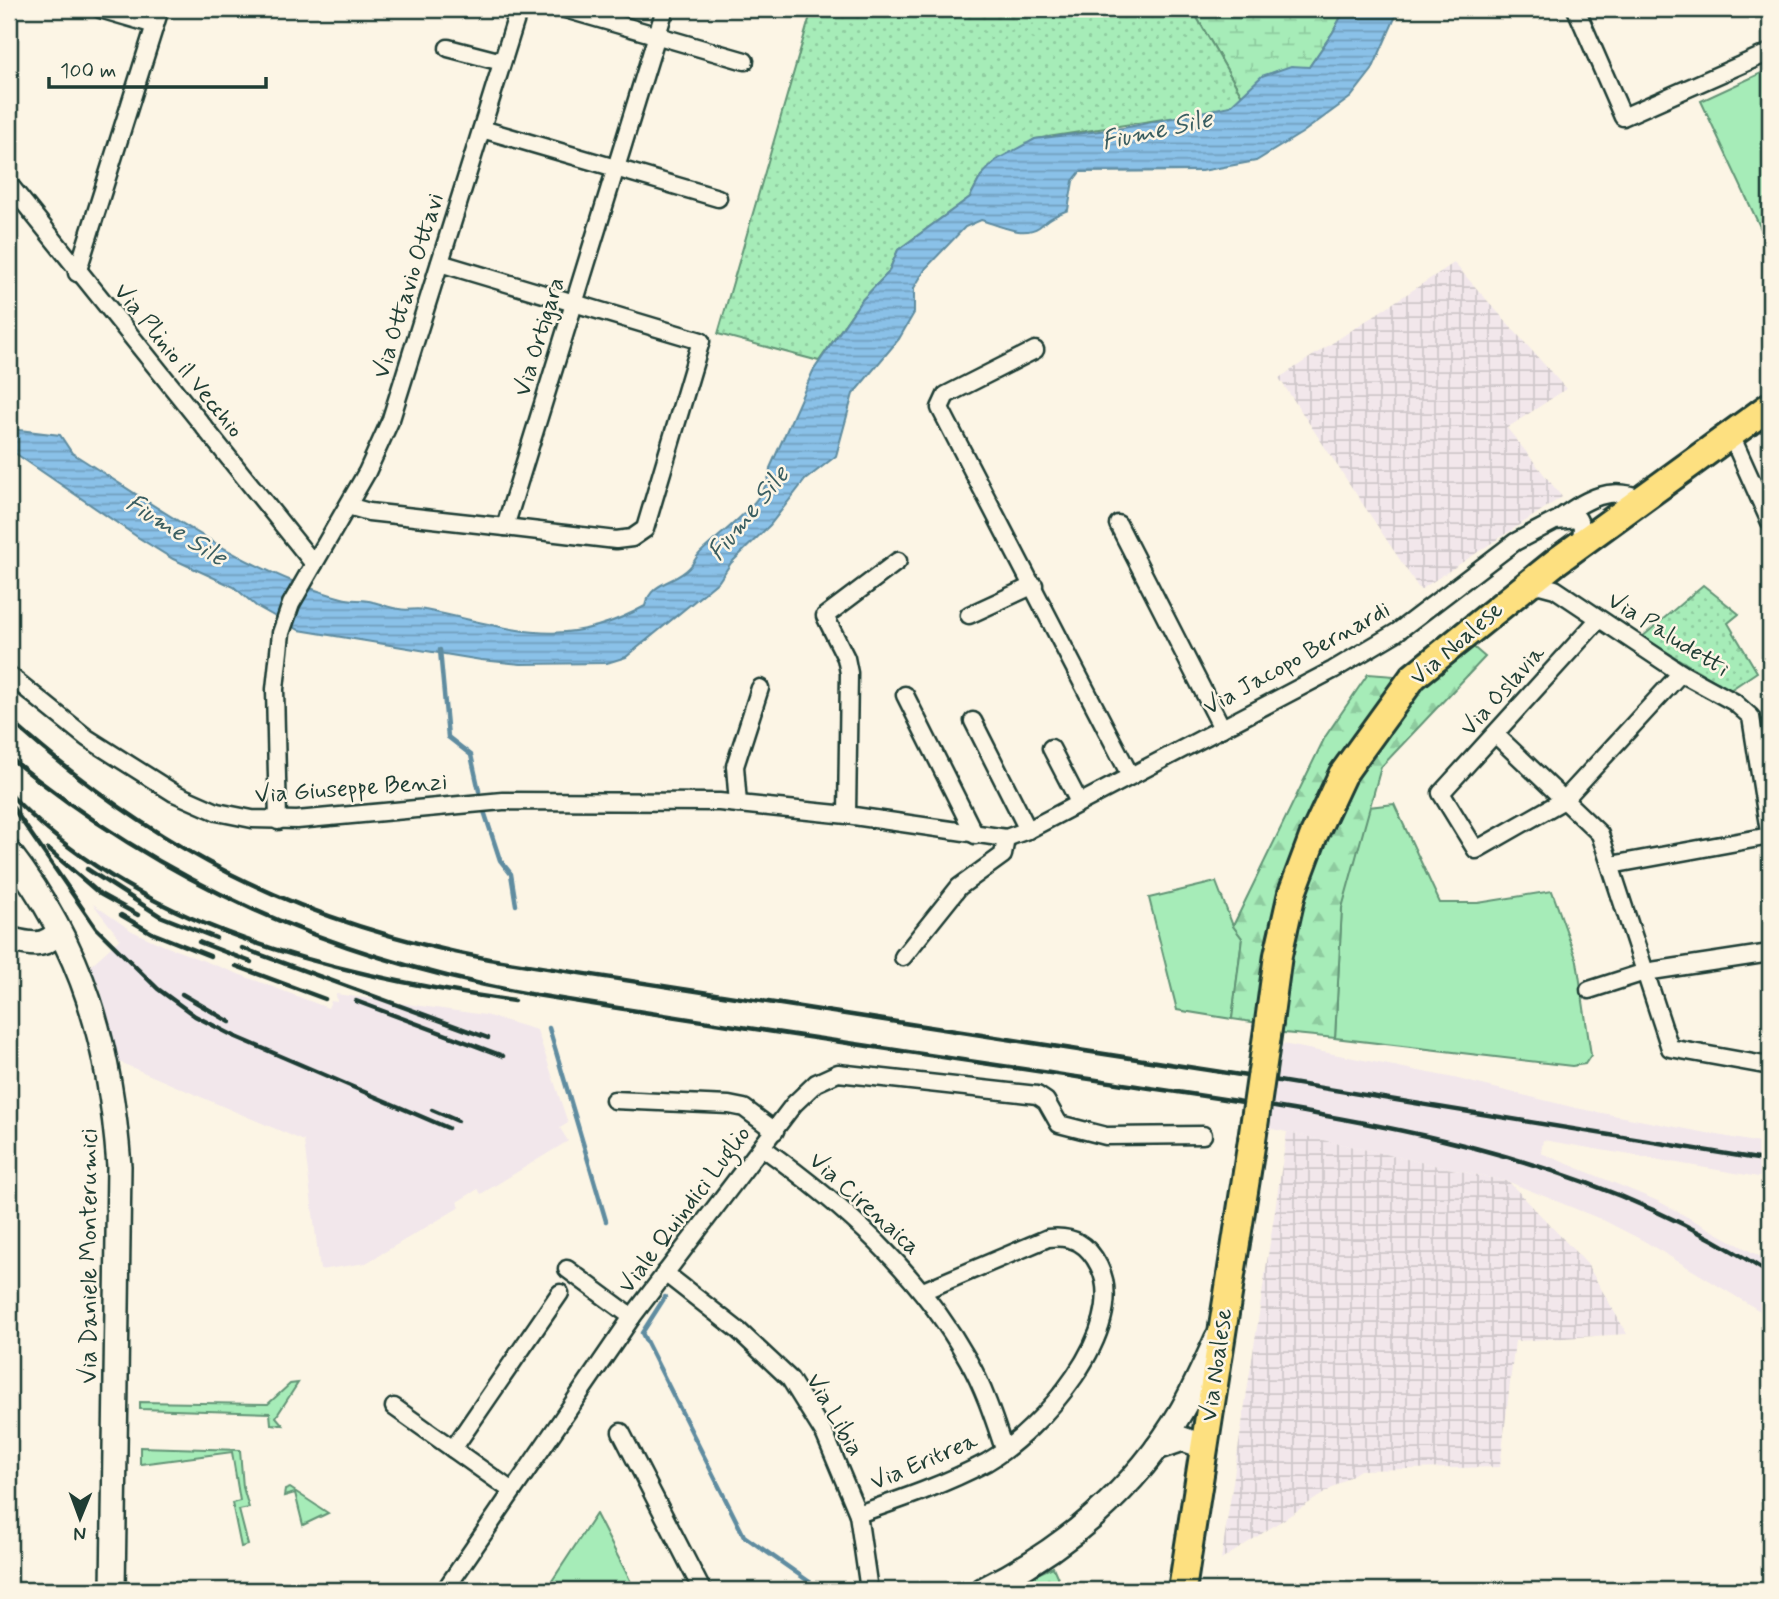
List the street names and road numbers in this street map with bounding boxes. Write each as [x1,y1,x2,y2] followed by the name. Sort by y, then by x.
[366,190,452,382] street label: Via Ottavio Ottavi
[507,274,573,400] street label: Via Ortigara
[106,277,250,445] street label: Via Plinio il Vecchio
[1601,585,1735,685] street label: Via Paludetti
[1198,595,1396,723] street label: Via Jacopo Bernardi
[1404,595,1510,693] street label: Via Noalese
[1454,638,1553,743] street label: Via Oslavia
[254,767,448,811] street label: Via Giuseppe Benzi
[612,1120,761,1302] street label: Viale Quindici Luglio
[74,1128,105,1384] street label: Via Daniele Monterumici
[802,1146,926,1262] street label: Via Cirenaica
[1194,1306,1240,1424] street label: Via Noalese
[798,1368,870,1462] street label: Via Libia
[866,1425,983,1498] street label: Via Eritrea

